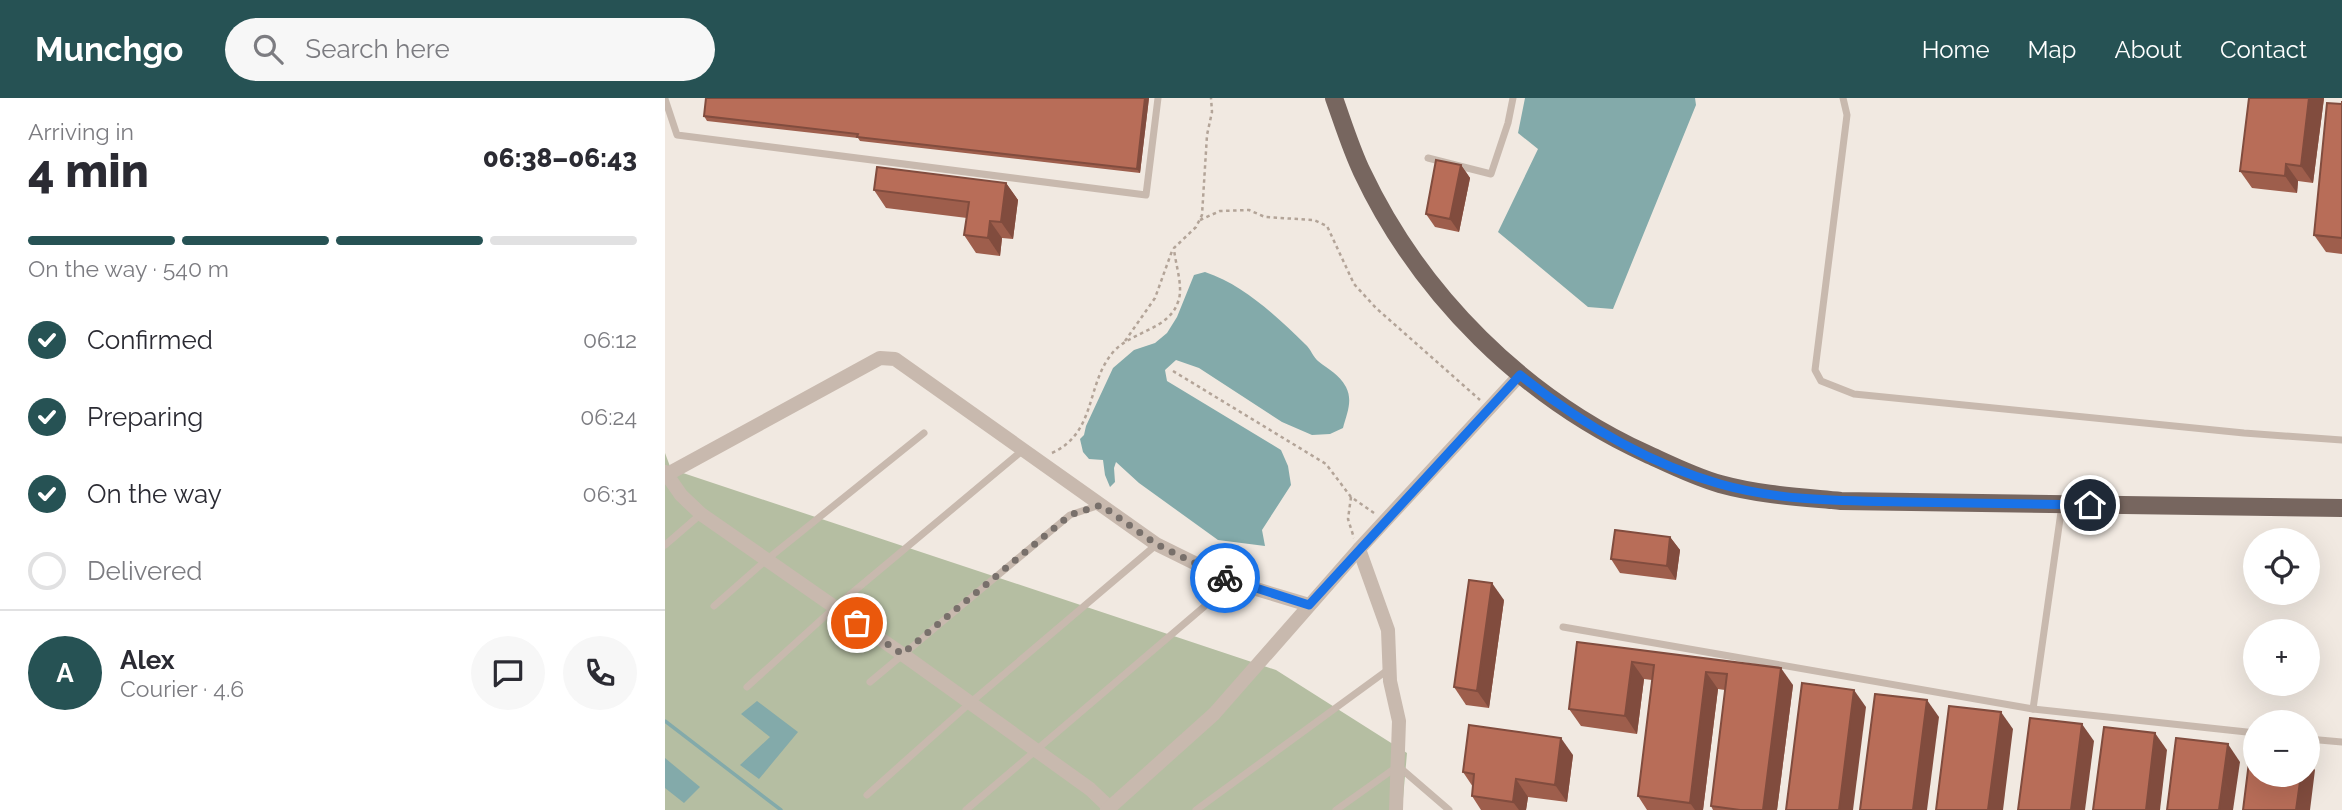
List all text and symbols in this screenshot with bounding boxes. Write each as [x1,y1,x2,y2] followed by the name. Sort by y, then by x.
[225,18,715,81] search box
[35,30,183,69] text: Munchgo
[249,30,287,68] icon: search
[305,34,450,64] text: Search here
[1922,35,1990,64] text: Home
[2028,35,2076,64] text: Map
[2114,35,2182,64] text: About
[2220,35,2307,64] text: Contact
[28,118,134,145] text: Arriving in
[483,143,637,173] text: 06:38–06:43
[28,144,149,198] text: 4 min
[28,255,229,282] text: On the way · 540 m
[28,321,66,359] icon: check
[87,325,213,355] text: Confirmed
[583,326,637,353] text: 06:12
[28,398,66,436] icon: check
[87,402,203,432] text: Preparing
[580,403,637,430] text: 06:24
[28,475,66,513] icon: check
[2060,475,2120,535] pin
[87,479,222,509] text: On the way
[583,480,637,507] text: 06:31
[2071,486,2109,524] icon: home
[2243,528,2320,787] map controls
[2243,528,2320,605] button: locate
[1190,543,1260,613] courier
[87,556,202,586] text: Delivered
[1206,559,1244,597] icon: bike
[827,593,887,653] pin
[838,604,876,642] icon: bag
[2243,619,2320,696] button: +
[471,636,545,710] button: chat
[563,636,637,710] button: phone
[120,645,175,675] text: Alex
[56,658,74,688] text: A
[120,675,244,702] text: Courier · 4.6
[2243,710,2320,787] button: −

